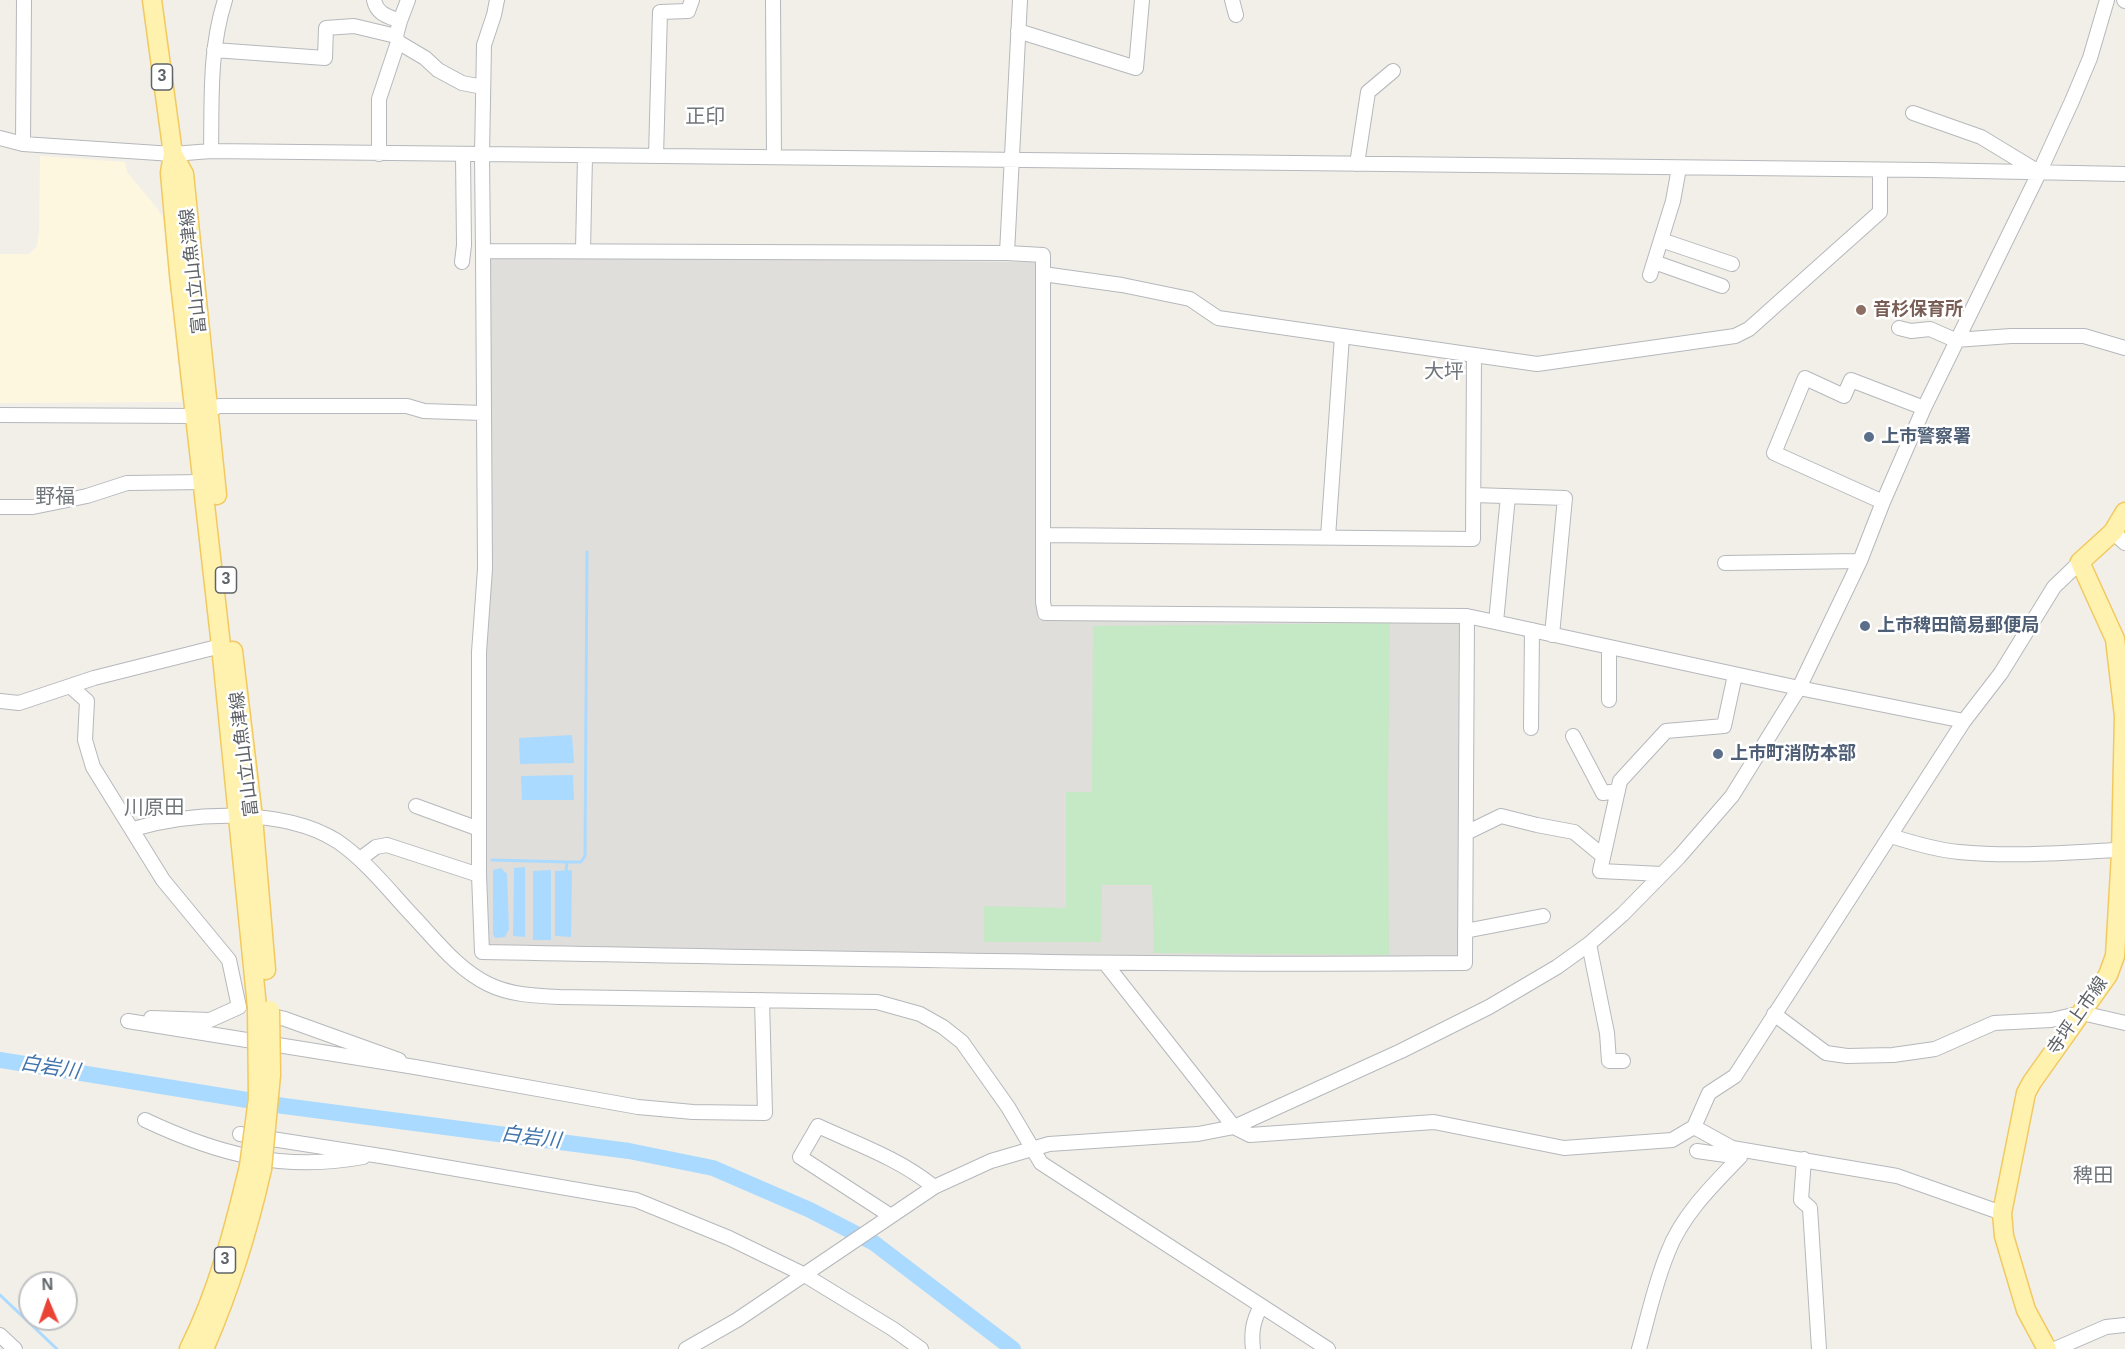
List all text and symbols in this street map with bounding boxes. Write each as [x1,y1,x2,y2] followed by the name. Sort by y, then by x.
[152,64,172,90] road number: 3
[685,105,725,129] district label: 正印
[177,207,211,335] street label: 富山立山魚津線
[1873,299,1963,321] place label: 音杉保育所
[1854,303,1868,317] marker: 音杉保育所
[1424,360,1464,384] district label: 大坪
[1881,426,1971,448] place label: 上市警察署
[1862,430,1876,444] marker: 上市警察署
[35,485,75,509] district label: 野福
[216,567,236,593] road number: 3
[1877,615,2039,637] place label: 上市稗田簡易郵便局
[1858,619,1872,633] marker: 上市稗田簡易郵便局
[227,690,263,818] street label: 富山立山魚津線
[1730,743,1856,765] place label: 上市町消防本部
[1711,747,1725,761] marker: 上市町消防本部
[124,796,184,820] district label: 川原田
[2043,973,2113,1059] street label: 寺坪上市線
[18,1051,82,1085] water label: 白岩川
[500,1122,562,1154] water label: 白岩川
[2073,1164,2113,1188] district label: 稗田
[214,1247,236,1273] road number: 3
[18,1271,78,1331] north arrow
[41,1276,53,1293] text: N

